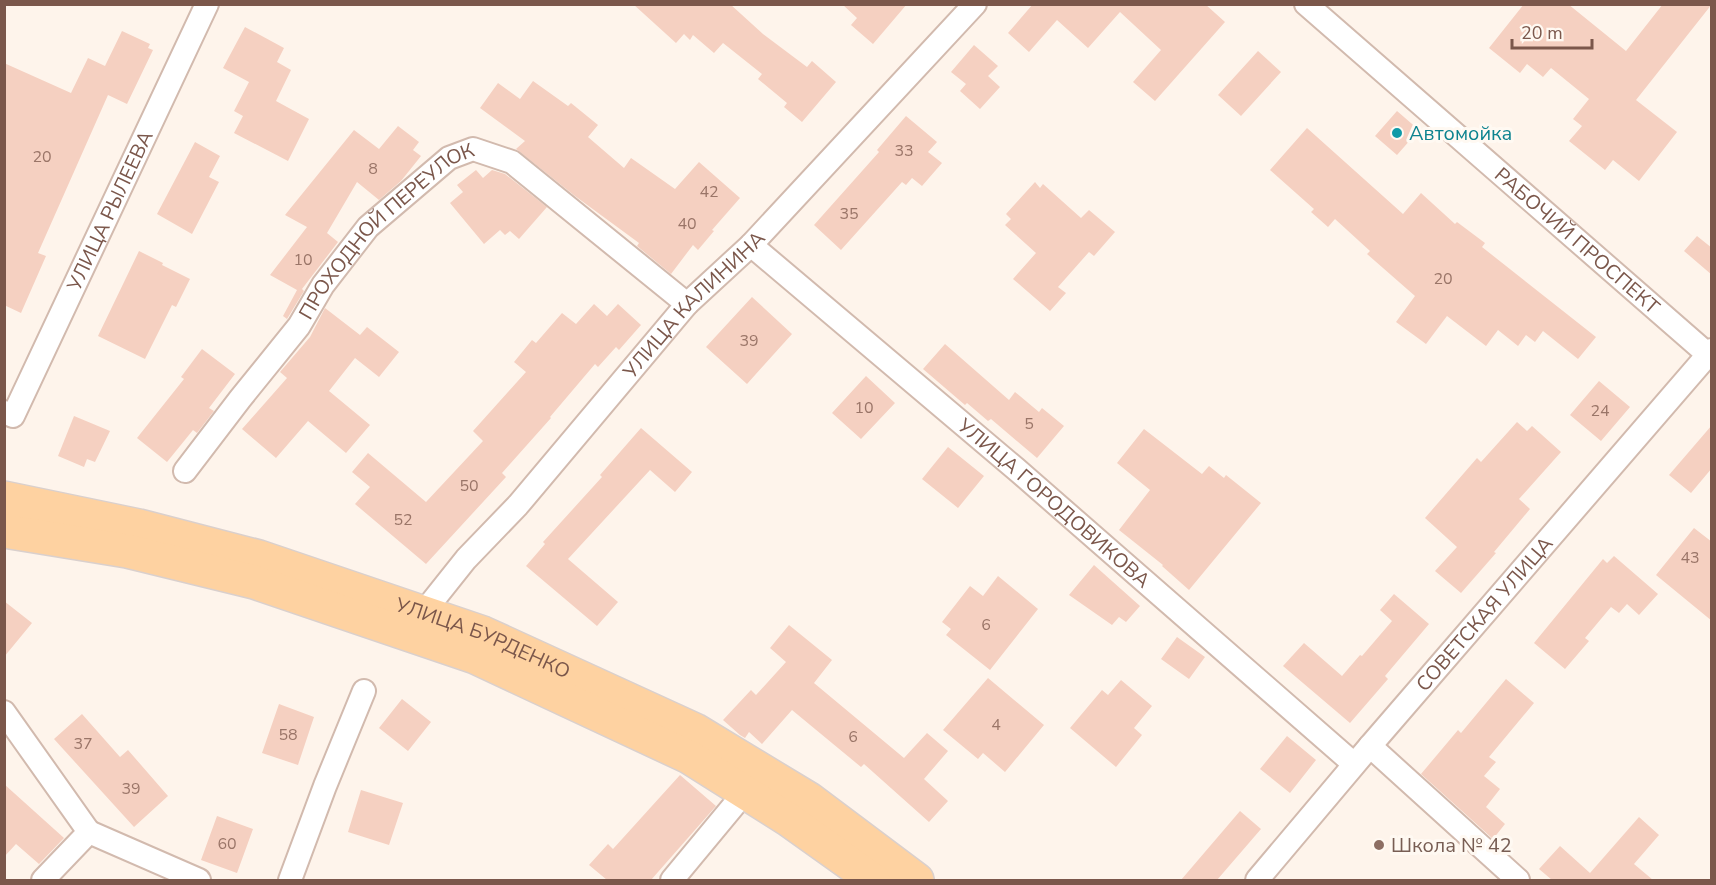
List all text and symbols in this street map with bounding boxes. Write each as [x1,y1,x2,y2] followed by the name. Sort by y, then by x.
[1512,12,1592,50] scale bar
[1521,21,1563,45] text: 20 m
[1409,120,1512,147] place label: Автомойка
[60,126,159,296] street label: УЛИЦА РЫЛЕЕВА
[1390,126,1404,140] marker: Автомойка
[292,136,478,324] street label: ПРОХОДНОЙ ПЕРЕУЛОК
[894,140,914,162] house number: 33
[32,146,52,168] house number: 20
[368,158,378,180] house number: 8
[1489,161,1666,320] street label: РАБОЧИЙ ПРОСПЕКТ
[699,181,719,203] house number: 42
[839,203,859,225] house number: 35
[677,213,697,235] house number: 40
[616,225,771,385] street label: УЛИЦА КАЛИНИНА
[293,249,313,271] house number: 10
[1433,268,1453,290] house number: 20
[739,330,759,352] house number: 39
[854,397,874,419] house number: 10
[1590,400,1610,422] house number: 24
[951,411,1157,594] street label: УЛИЦА ГОРОДОВИКОВА
[1024,413,1034,435] house number: 5
[459,475,479,497] house number: 50
[393,509,413,531] house number: 52
[1410,530,1559,697] street label: СОВЕТСКАЯ УЛИЦА
[1680,547,1700,569] house number: 43
[391,590,575,685] street label: УЛИЦА БУРДЕНКО
[981,614,991,636] house number: 6
[991,714,1001,736] house number: 4
[278,724,298,746] house number: 58
[848,726,858,748] house number: 6
[73,733,93,755] house number: 37
[121,778,141,800] house number: 39
[1391,832,1512,859] place label: Школа № 42
[217,833,237,855] house number: 60
[1372,838,1386,852] marker: Школа № 42

